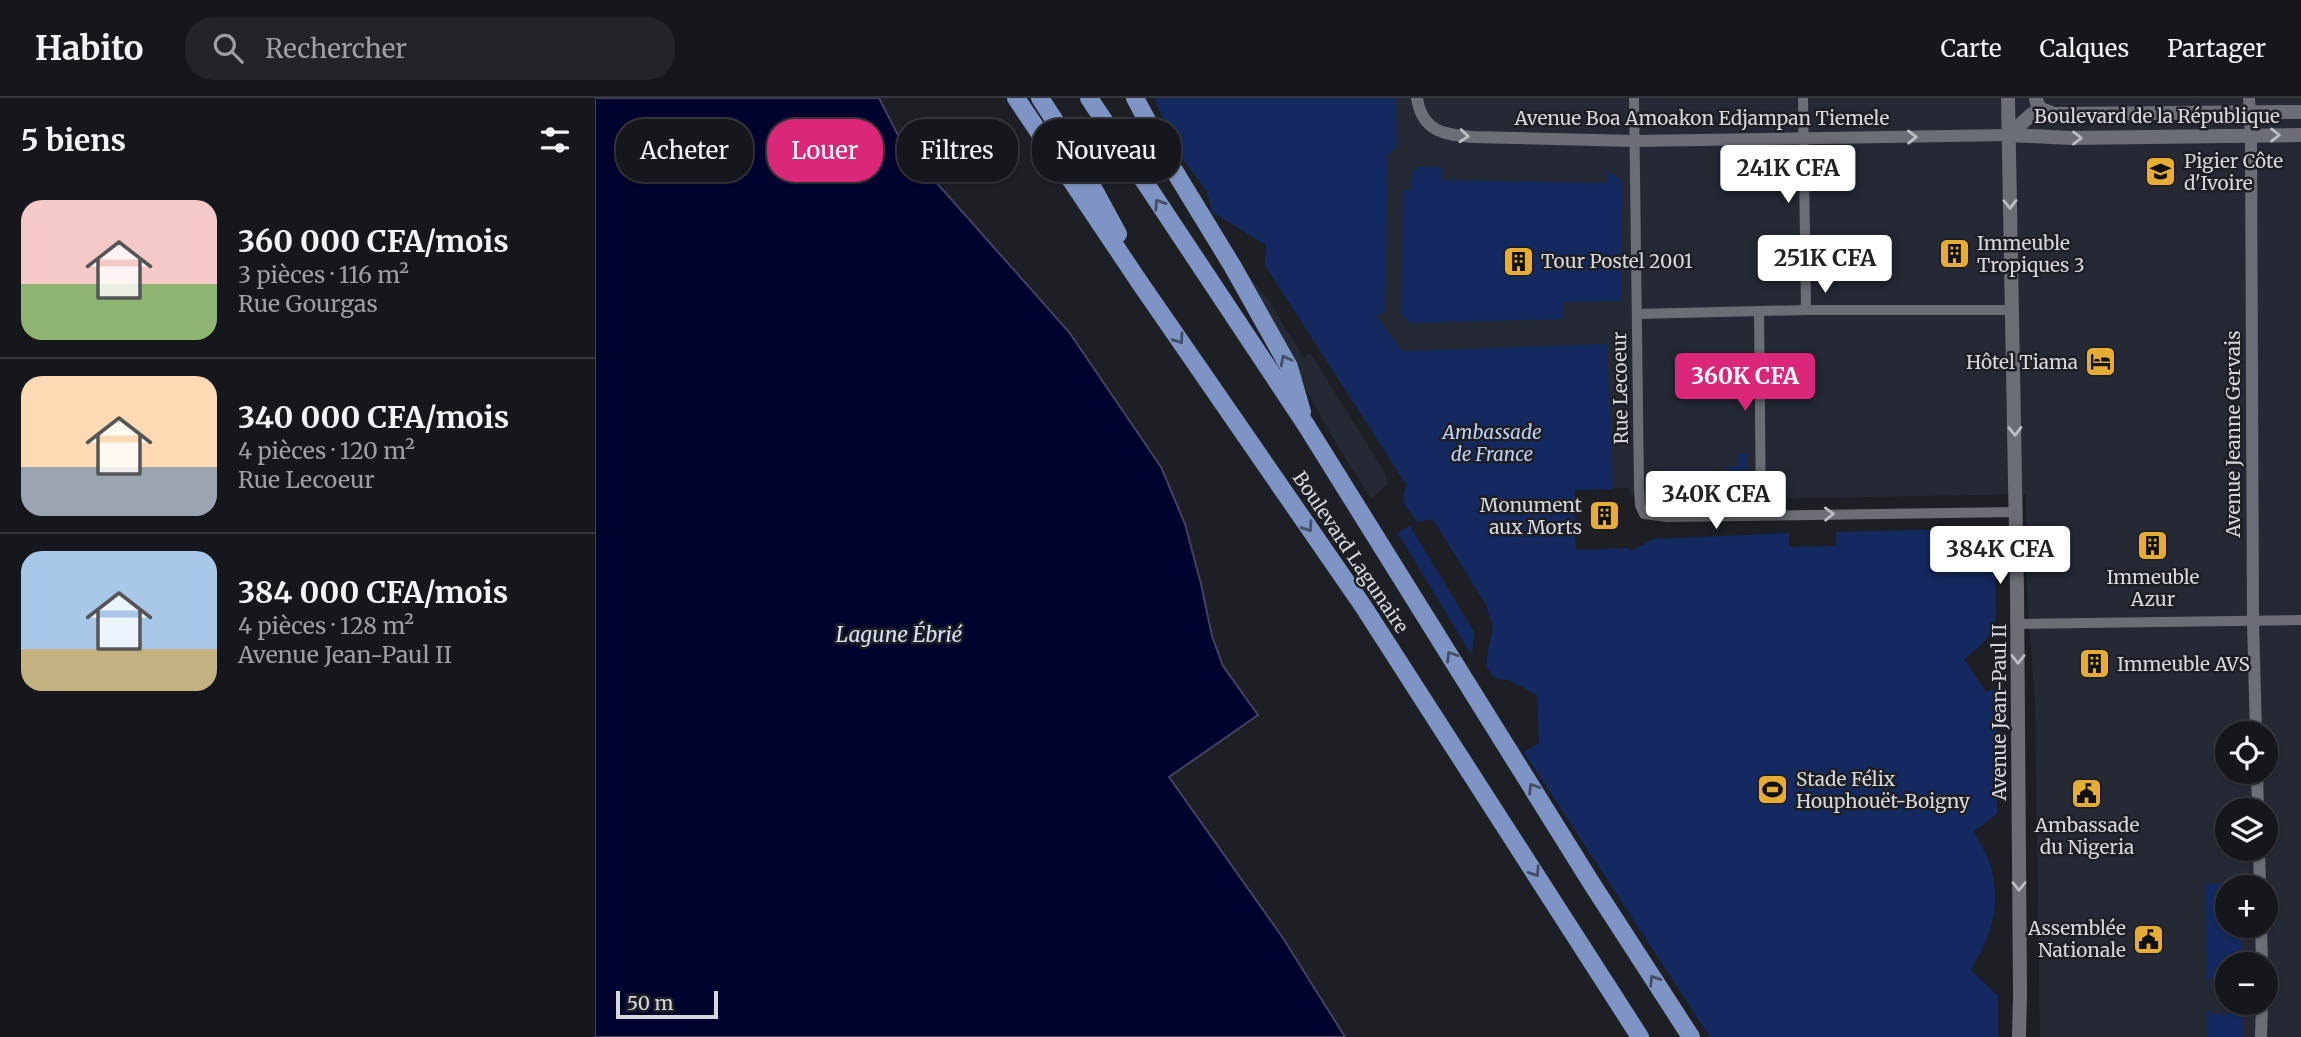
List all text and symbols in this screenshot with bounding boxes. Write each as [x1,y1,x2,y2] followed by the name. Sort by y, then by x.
[185,17,675,80] search box
[35,28,143,69] text: Habito
[209,29,247,67] icon: search
[265,32,407,65] text: Rechercher
[1940,33,2001,64] text: Carte
[2039,33,2129,64] text: Calques
[2167,33,2266,64] text: Partager
[2034,104,2280,128] street label: Boulevard de la République
[1514,106,1889,130] street label: Avenue Boa Amoakon Edjampan Tiemele
[616,119,753,182] chip: Acheter
[767,119,883,182] chip: Louer
[897,119,1018,182] chip: Filtres
[1032,119,1181,182] chip: Nouveau
[21,121,126,159] text: 5 biens
[536,121,574,159] icon: filters
[2271,127,2281,143] one-way arrow
[1459,128,1470,143] one-way arrow
[1907,129,1918,145] one-way arrow
[2072,130,2083,146] one-way arrow
[1716,146,1860,205] pin: 241K CFA
[2184,149,2283,195] place label: Pigier Côte d'Ivoire
[1736,153,1840,182] text: 241K CFA
[2144,155,2178,189] school or university icon: Pigier Côte d'Ivoire
[2003,198,2018,209] one-way arrow
[1155,199,1168,212] one-way arrow
[238,222,509,260] text: 360 000 CFA/mois
[77,228,161,312] icon: home
[1977,231,2085,277] place label: Immeuble Tropiques 3
[1753,236,1897,295] pin: 251K CFA
[1937,237,1971,271] building icon: Immeuble Tropiques 3
[1774,243,1876,272] text: 251K CFA
[1501,244,1535,278] building icon: Tour Postel 2001
[1541,249,1693,273] place label: Tour Postel 2001
[238,260,409,289] text: 3 pièces · 116 m²
[238,289,378,318] text: Rue Gourgas
[1607,331,1633,445] street label: Rue Lecoeur
[2221,331,2245,538] street label: Avenue Jeanne Gervais
[1171,332,1184,345] one-way arrow
[2084,345,2118,379] hotel icon: Hôtel Tiama
[1966,350,2078,374] place label: Hôtel Tiama
[1673,354,1817,413] pin: 360K CFA
[1280,355,1293,368] one-way arrow
[1691,361,1799,390] text: 360K CFA
[238,398,509,436] text: 340 000 CFA/mois
[77,404,161,488] icon: home
[1440,420,1542,466] park label: Ambassade de France
[2007,426,2023,437] one-way arrow
[238,436,415,465] text: 4 pièces · 120 m²
[238,465,375,494] text: Rue Lecoeur
[1288,467,1414,637] street label: Boulevard Lagunaire
[1644,472,1788,531] pin: 340K CFA
[1662,479,1770,508] text: 340K CFA
[1480,493,1583,539] place label: Monument aux Morts
[1588,499,1622,533] building icon: Monument aux Morts
[1824,506,1835,521] one-way arrow
[1300,519,1313,532] one-way arrow
[1928,526,2072,586] pin: 384K CFA
[2136,529,2170,563] building icon: Immeuble Azur
[1946,534,2054,563] text: 384K CFA
[2107,565,2200,611] place label: Immeuble Azur
[238,573,508,611] text: 384 000 CFA/mois
[77,579,161,663] icon: home
[238,611,414,640] text: 4 pièces · 128 m²
[836,620,962,648] water label: Lagune Ébrié
[1987,624,2011,801] street label: Avenue Jean-Paul II
[238,640,452,669] text: Avenue Jean-Paul II
[2077,647,2111,681] building icon: Immeuble AVS
[1446,650,1459,663] one-way arrow
[2117,652,2250,676] place label: Immeuble AVS
[2010,654,2026,664] one-way arrow
[2215,721,2278,1015] map controls
[2215,721,2278,784] button: locate
[1796,767,1970,813] place label: Stade Félix Houphouët-Boigny
[1756,773,1790,807] sports icon: Stade Félix Houphouët-Boigny
[2070,777,2104,811] public building icon: Ambassade du Nigeria
[1528,782,1541,795] one-way arrow
[2215,798,2278,861] button: layers
[2034,813,2139,859] place label: Ambassade du Nigeria
[1526,864,1539,877] one-way arrow
[2215,875,2278,938] button: +
[2011,881,2027,892] one-way arrow
[2027,916,2126,962] place label: Assemblée Nationale
[2132,922,2166,956] public building icon: Assemblée Nationale
[2215,952,2278,1015] button: −
[1650,975,1663,988] one-way arrow
[616,988,717,1020] scale bar
[627,991,673,1015] text: 50 m

